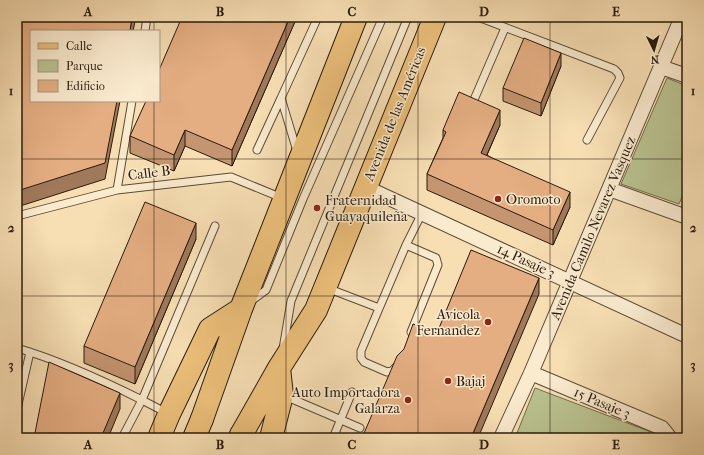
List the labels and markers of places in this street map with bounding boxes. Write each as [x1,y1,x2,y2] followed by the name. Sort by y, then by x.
[506,191,561,208] place label: Oromoto
[325,192,408,225] place label: Fraternidad Guayaquileña
[493,194,503,204] marker: Oromoto
[312,203,322,213] marker: Fraternidad Guayaquileña
[416,306,481,339] place label: Avicola Fernandez
[483,317,493,327] marker: Avicola Fernandez
[456,373,485,390] place label: Bajaj
[443,376,453,386] marker: Bajaj
[291,384,401,417] place label: Auto Importadora Galarza
[403,395,413,405] marker: Auto Importadora Galarza

